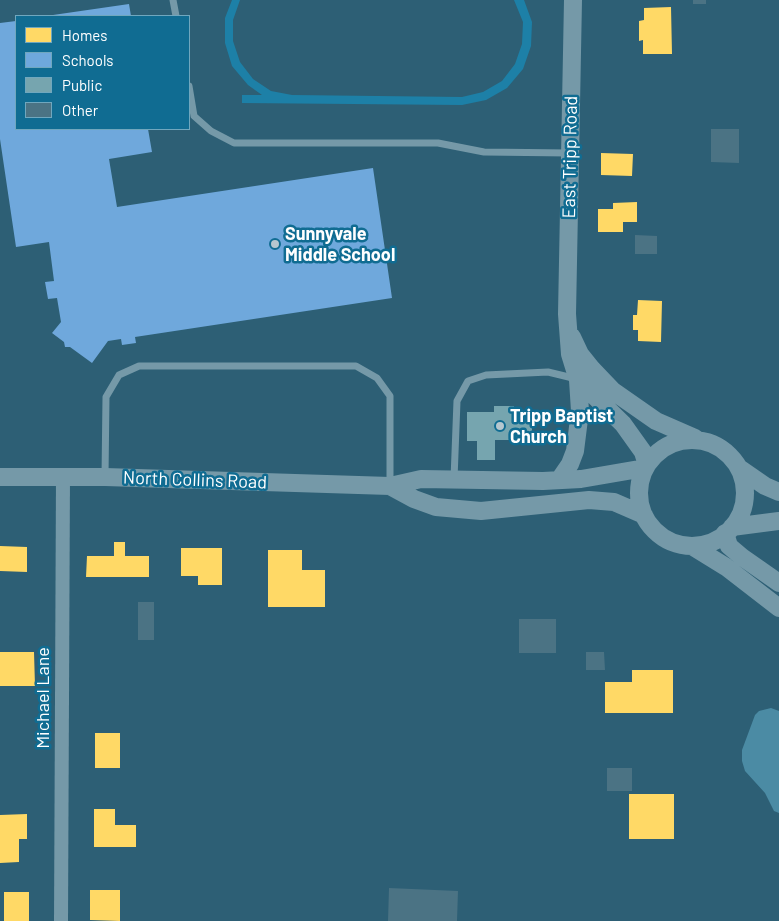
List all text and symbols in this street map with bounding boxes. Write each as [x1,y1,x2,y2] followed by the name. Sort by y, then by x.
[15,15,190,130] legend
[62,26,107,44] text: Homes
[62,51,114,69] text: Schools
[62,76,102,94] text: Public
[558,96,582,218] street label: East Tripp Road
[62,101,98,119] text: Other
[285,223,395,266] place label: Sunnyvale Middle School
[269,238,281,250] marker: Sunnyvale Middle School
[510,405,613,448] place label: Tripp Baptist Church
[494,420,506,432] marker: Tripp Baptist Church
[123,467,267,493] street label: North Collins Road
[32,647,54,749] street label: Michael Lane

